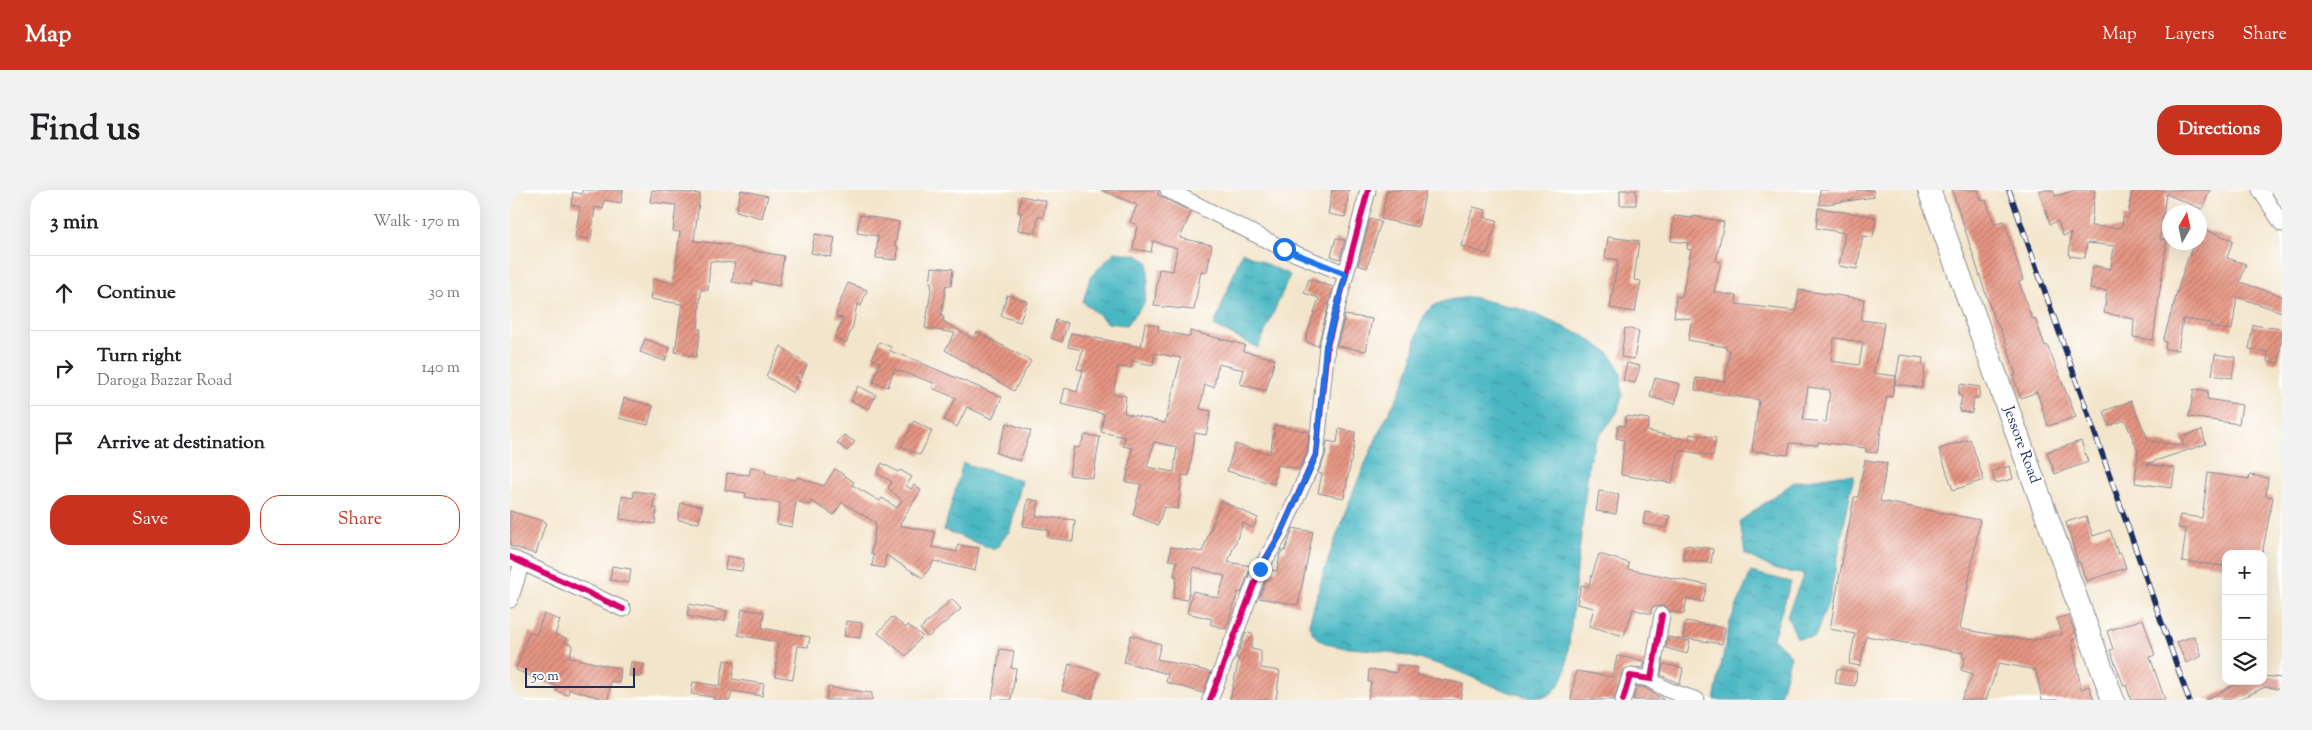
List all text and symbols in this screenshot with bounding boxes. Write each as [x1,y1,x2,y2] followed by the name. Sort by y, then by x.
[25,18,71,52] text: Map
[2102,22,2137,48] text: Map
[2165,22,2215,48] text: Layers
[2243,22,2287,48] text: Share
[30,105,140,156] text: Find us
[2157,105,2282,155] button: Directions
[2162,205,2207,250] north arrow
[50,208,99,238] text: 3 min
[373,211,460,234] text: Walk · 170 m
[1273,238,1296,261] route start
[50,279,78,307] icon: ahead
[97,280,176,307] text: Continue
[429,282,460,305] text: 30 m
[97,343,181,370] text: Turn right
[50,354,78,382] icon: right
[422,357,460,380] text: 140 m
[97,370,232,393] text: Daroga Bazzar Road
[1997,402,2045,487] street label: Jessore Road
[50,429,78,457] icon: arrive
[97,430,265,457] text: Arrive at destination
[50,495,250,545] button: Save
[260,495,460,545] button: Share
[2222,550,2267,685] map controls
[2222,550,2267,595] button: +
[1249,558,1272,581] route end
[2222,595,2267,640] button: −
[2222,640,2267,685] button: layers
[525,665,635,688] scale bar
[532,667,559,687] text: 50 m

